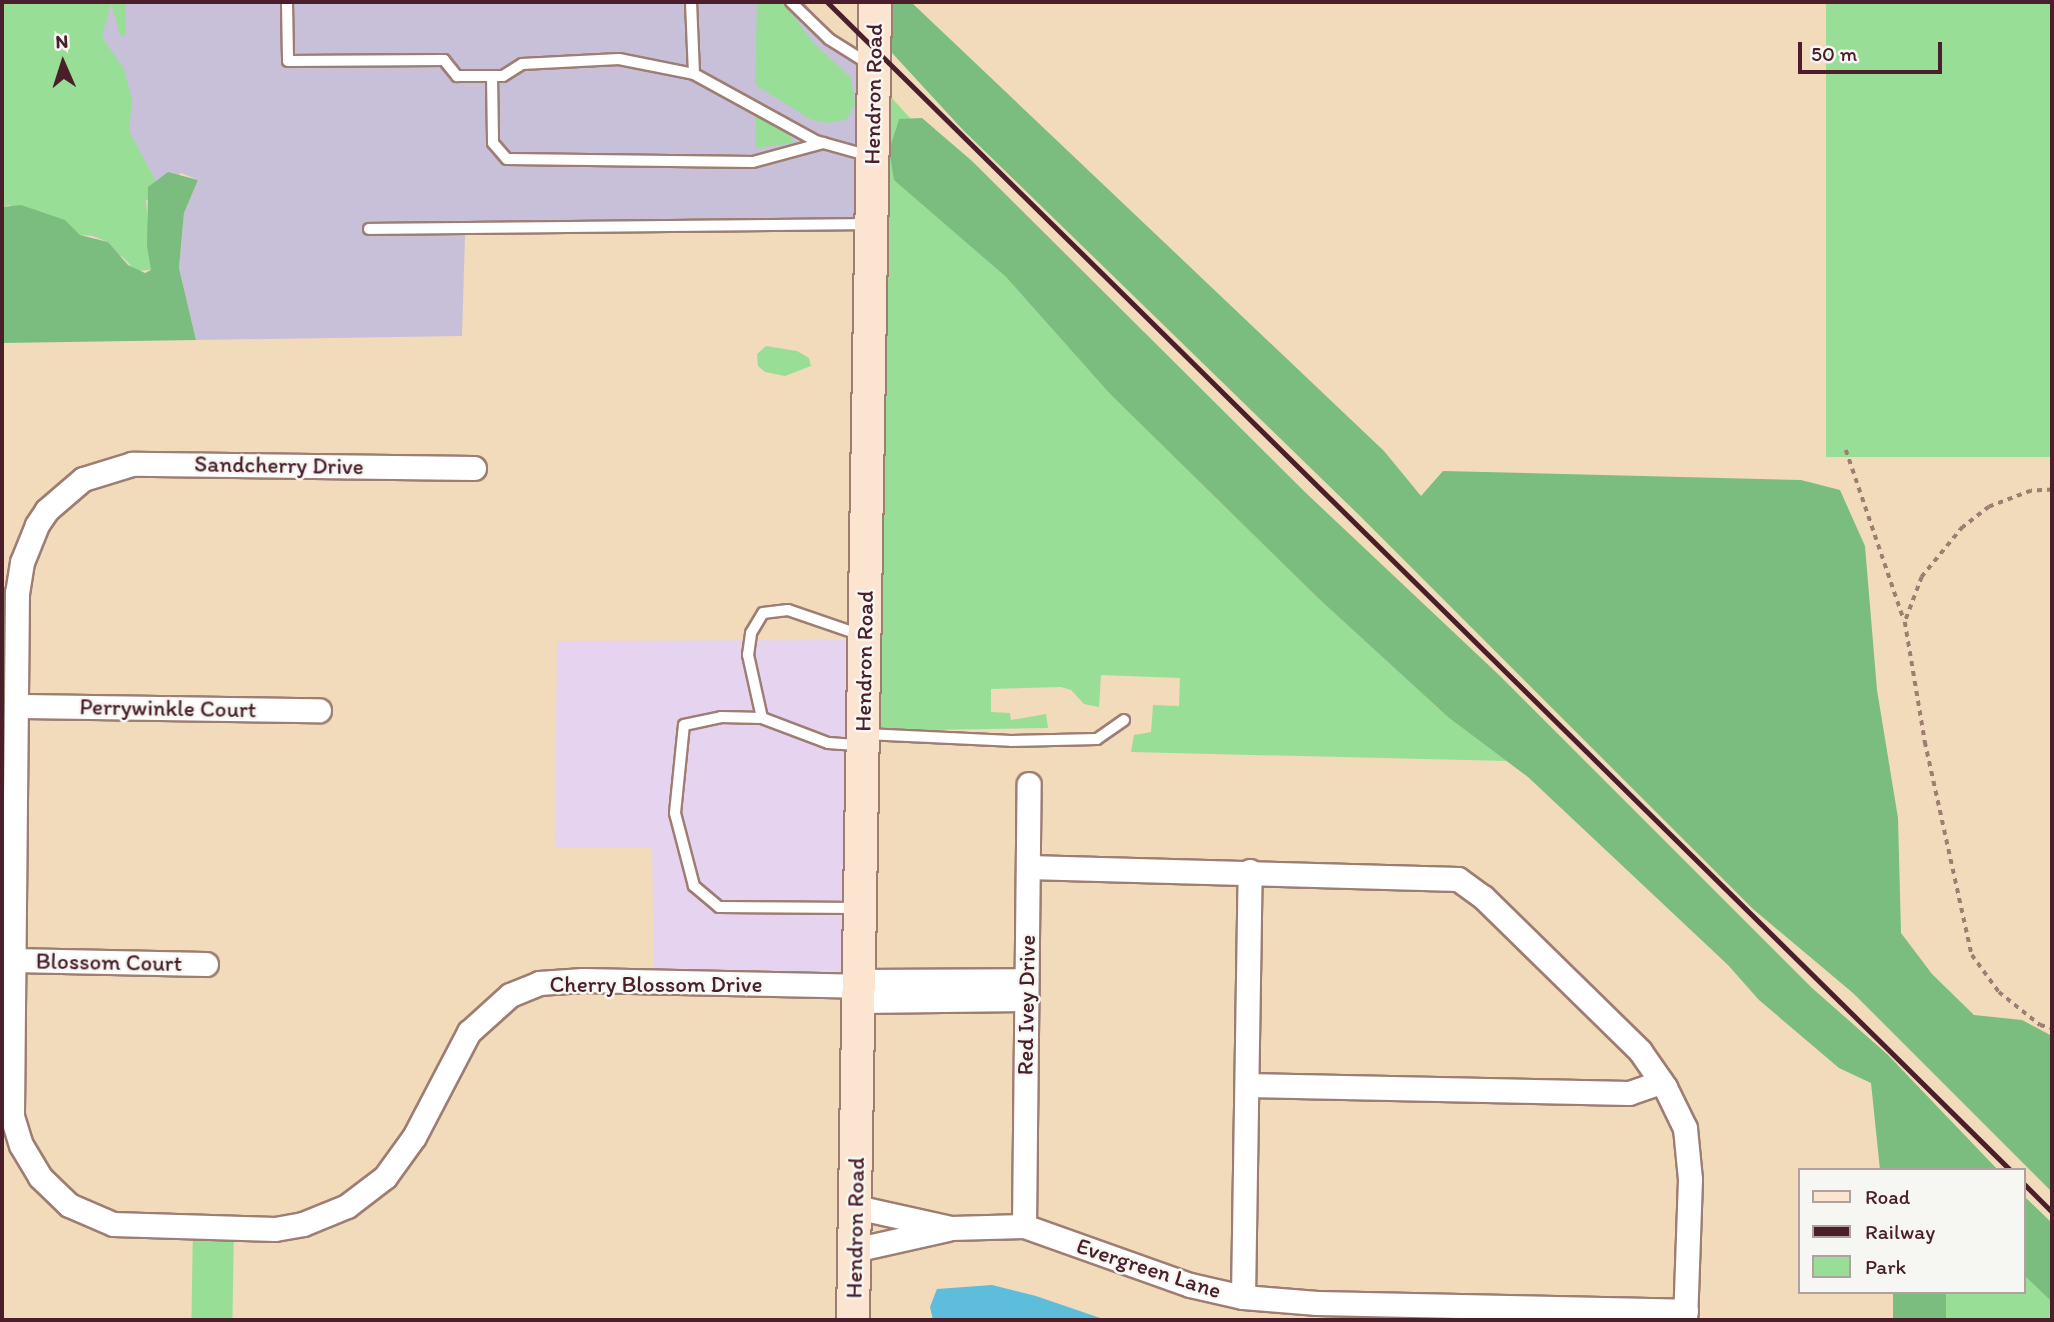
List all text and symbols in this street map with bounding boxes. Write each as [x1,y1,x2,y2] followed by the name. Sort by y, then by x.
[858,23,888,165] street label: Hendron Road
[28,28,98,98] north arrow
[1802,28,1946,72] scale bar
[55,30,69,53] text: N
[1811,41,1857,66] text: 50 m
[194,450,364,480] street label: Sandcherry Drive
[849,590,879,732] street label: Hendron Road
[79,693,257,723] street label: Perrywinkle Court
[1011,934,1041,1076] street label: Red Ivey Drive
[35,947,183,977] street label: Blossom Court
[549,970,763,998] street label: Cherry Blossom Drive
[840,1157,870,1299] street label: Hendron Road
[1798,1168,2026,1294] legend
[1865,1184,1910,1209] text: Road
[1865,1219,1935,1244] text: Railway
[1073,1232,1225,1304] street label: Evergreen Lane
[1865,1254,1906,1279] text: Park

